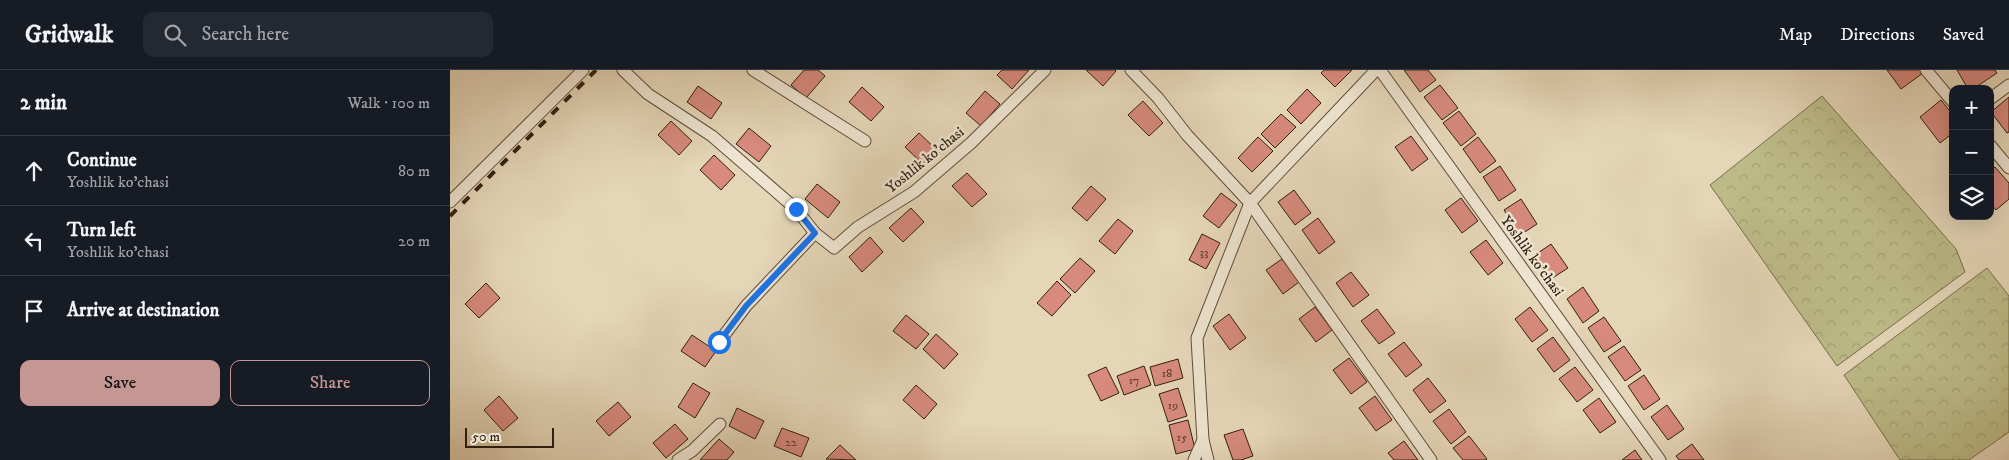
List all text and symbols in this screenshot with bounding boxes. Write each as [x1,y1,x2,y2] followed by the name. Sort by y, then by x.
[143,12,493,57] search box
[25,20,113,50] text: Gridwalk
[161,21,189,49] icon: search
[201,23,289,46] text: Search here
[1779,24,1812,46] text: Map
[1840,24,1915,46] text: Directions
[1943,24,1984,46] text: Saved
[1949,85,1994,220] map controls
[1949,85,1994,130] button: +
[20,90,67,116] text: 2 min
[348,93,430,113] text: Walk · 100 m
[882,123,968,197] street label: Yoshlik ko'chasi
[1949,130,1994,175] button: −
[67,149,137,172] text: Continue
[20,157,48,185] icon: ahead
[398,161,430,181] text: 80 m
[67,172,169,192] text: Yoshlik ko'chasi
[1949,175,1994,220] button: layers
[785,198,808,221] route end
[1496,212,1568,300] street label: Yoshlik ko'chasi
[67,219,136,242] text: Turn left
[20,227,48,255] icon: left
[398,231,430,251] text: 20 m
[67,242,169,262] text: Yoshlik ko'chasi
[1200,245,1208,260] house number: 33
[20,297,48,325] icon: arrive
[67,299,219,322] text: Arrive at destination
[708,331,731,354] route start
[20,360,220,406] button: Save
[230,360,430,406] button: Share
[1162,366,1172,381] house number: 18
[1129,373,1139,388] house number: 17
[1168,398,1178,413] house number: 19
[465,425,554,448] scale bar
[472,428,500,446] text: 50 m
[1177,430,1187,445] house number: 15
[785,435,797,450] house number: 22

